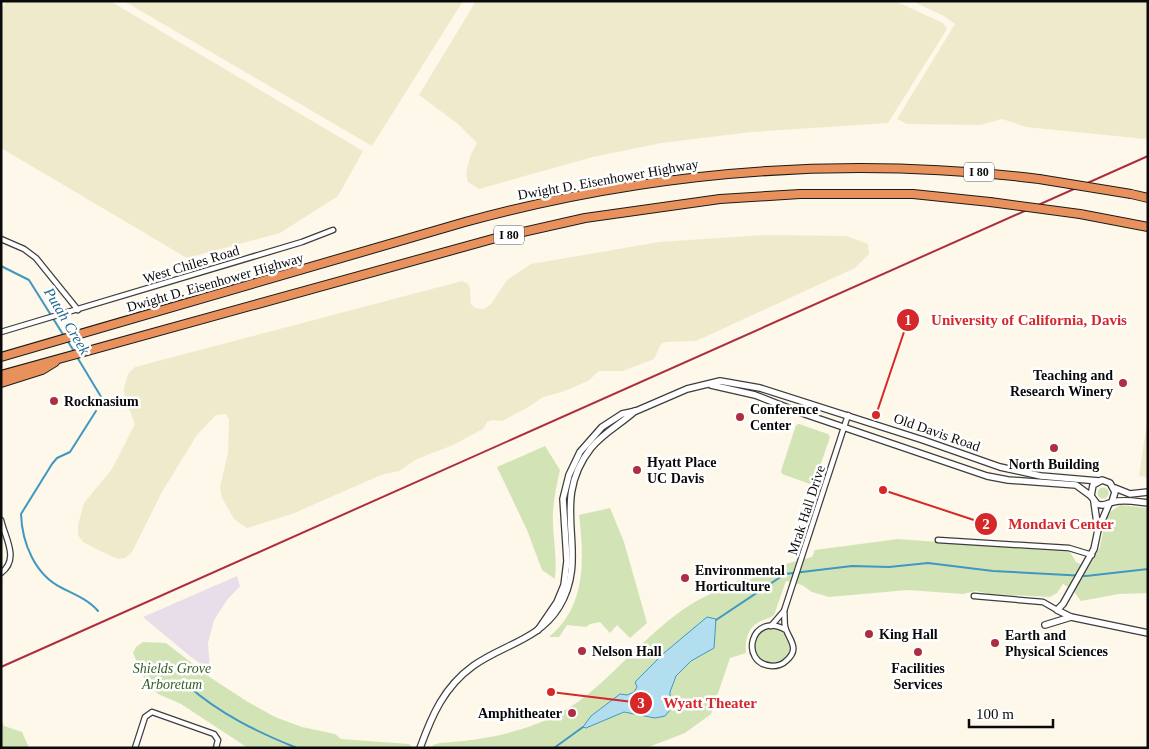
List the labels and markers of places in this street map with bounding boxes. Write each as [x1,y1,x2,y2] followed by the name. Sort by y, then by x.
[896,305,1136,335] callout: University of California, Davis
[1010,368,1113,399] place label: Teaching and Research Winery
[1117,377,1129,389] marker: Teaching and Research Winery
[64,394,139,409] place label: Rocknasium
[48,395,60,407] marker: Rocknasium
[750,402,818,433] place label: Conference Center
[734,411,746,423] marker: Conference Center
[1048,442,1060,454] marker: North Building
[647,455,717,486] place label: Hyatt Place UC Davis
[1009,457,1099,472] place label: North Building
[631,464,643,476] marker: Hyatt Place UC Davis
[973,509,1124,539] callout: Mondavi Center
[695,563,785,594] place label: Environmental Horticulture
[679,572,691,584] marker: Environmental Horticulture
[879,627,938,642] place label: King Hall
[863,628,875,640] marker: King Hall
[1005,628,1109,659] place label: Earth and Physical Sciences
[989,637,1001,649] marker: Earth and Physical Sciences
[592,644,662,659] place label: Nelson Hall
[576,645,588,657] marker: Nelson Hall
[912,646,924,658] marker: Facilities Services
[891,661,945,692] place label: Facilities Services
[628,688,767,718] callout: Wyatt Theater
[478,706,562,721] place label: Amphitheater
[566,707,578,719] marker: Amphitheater

